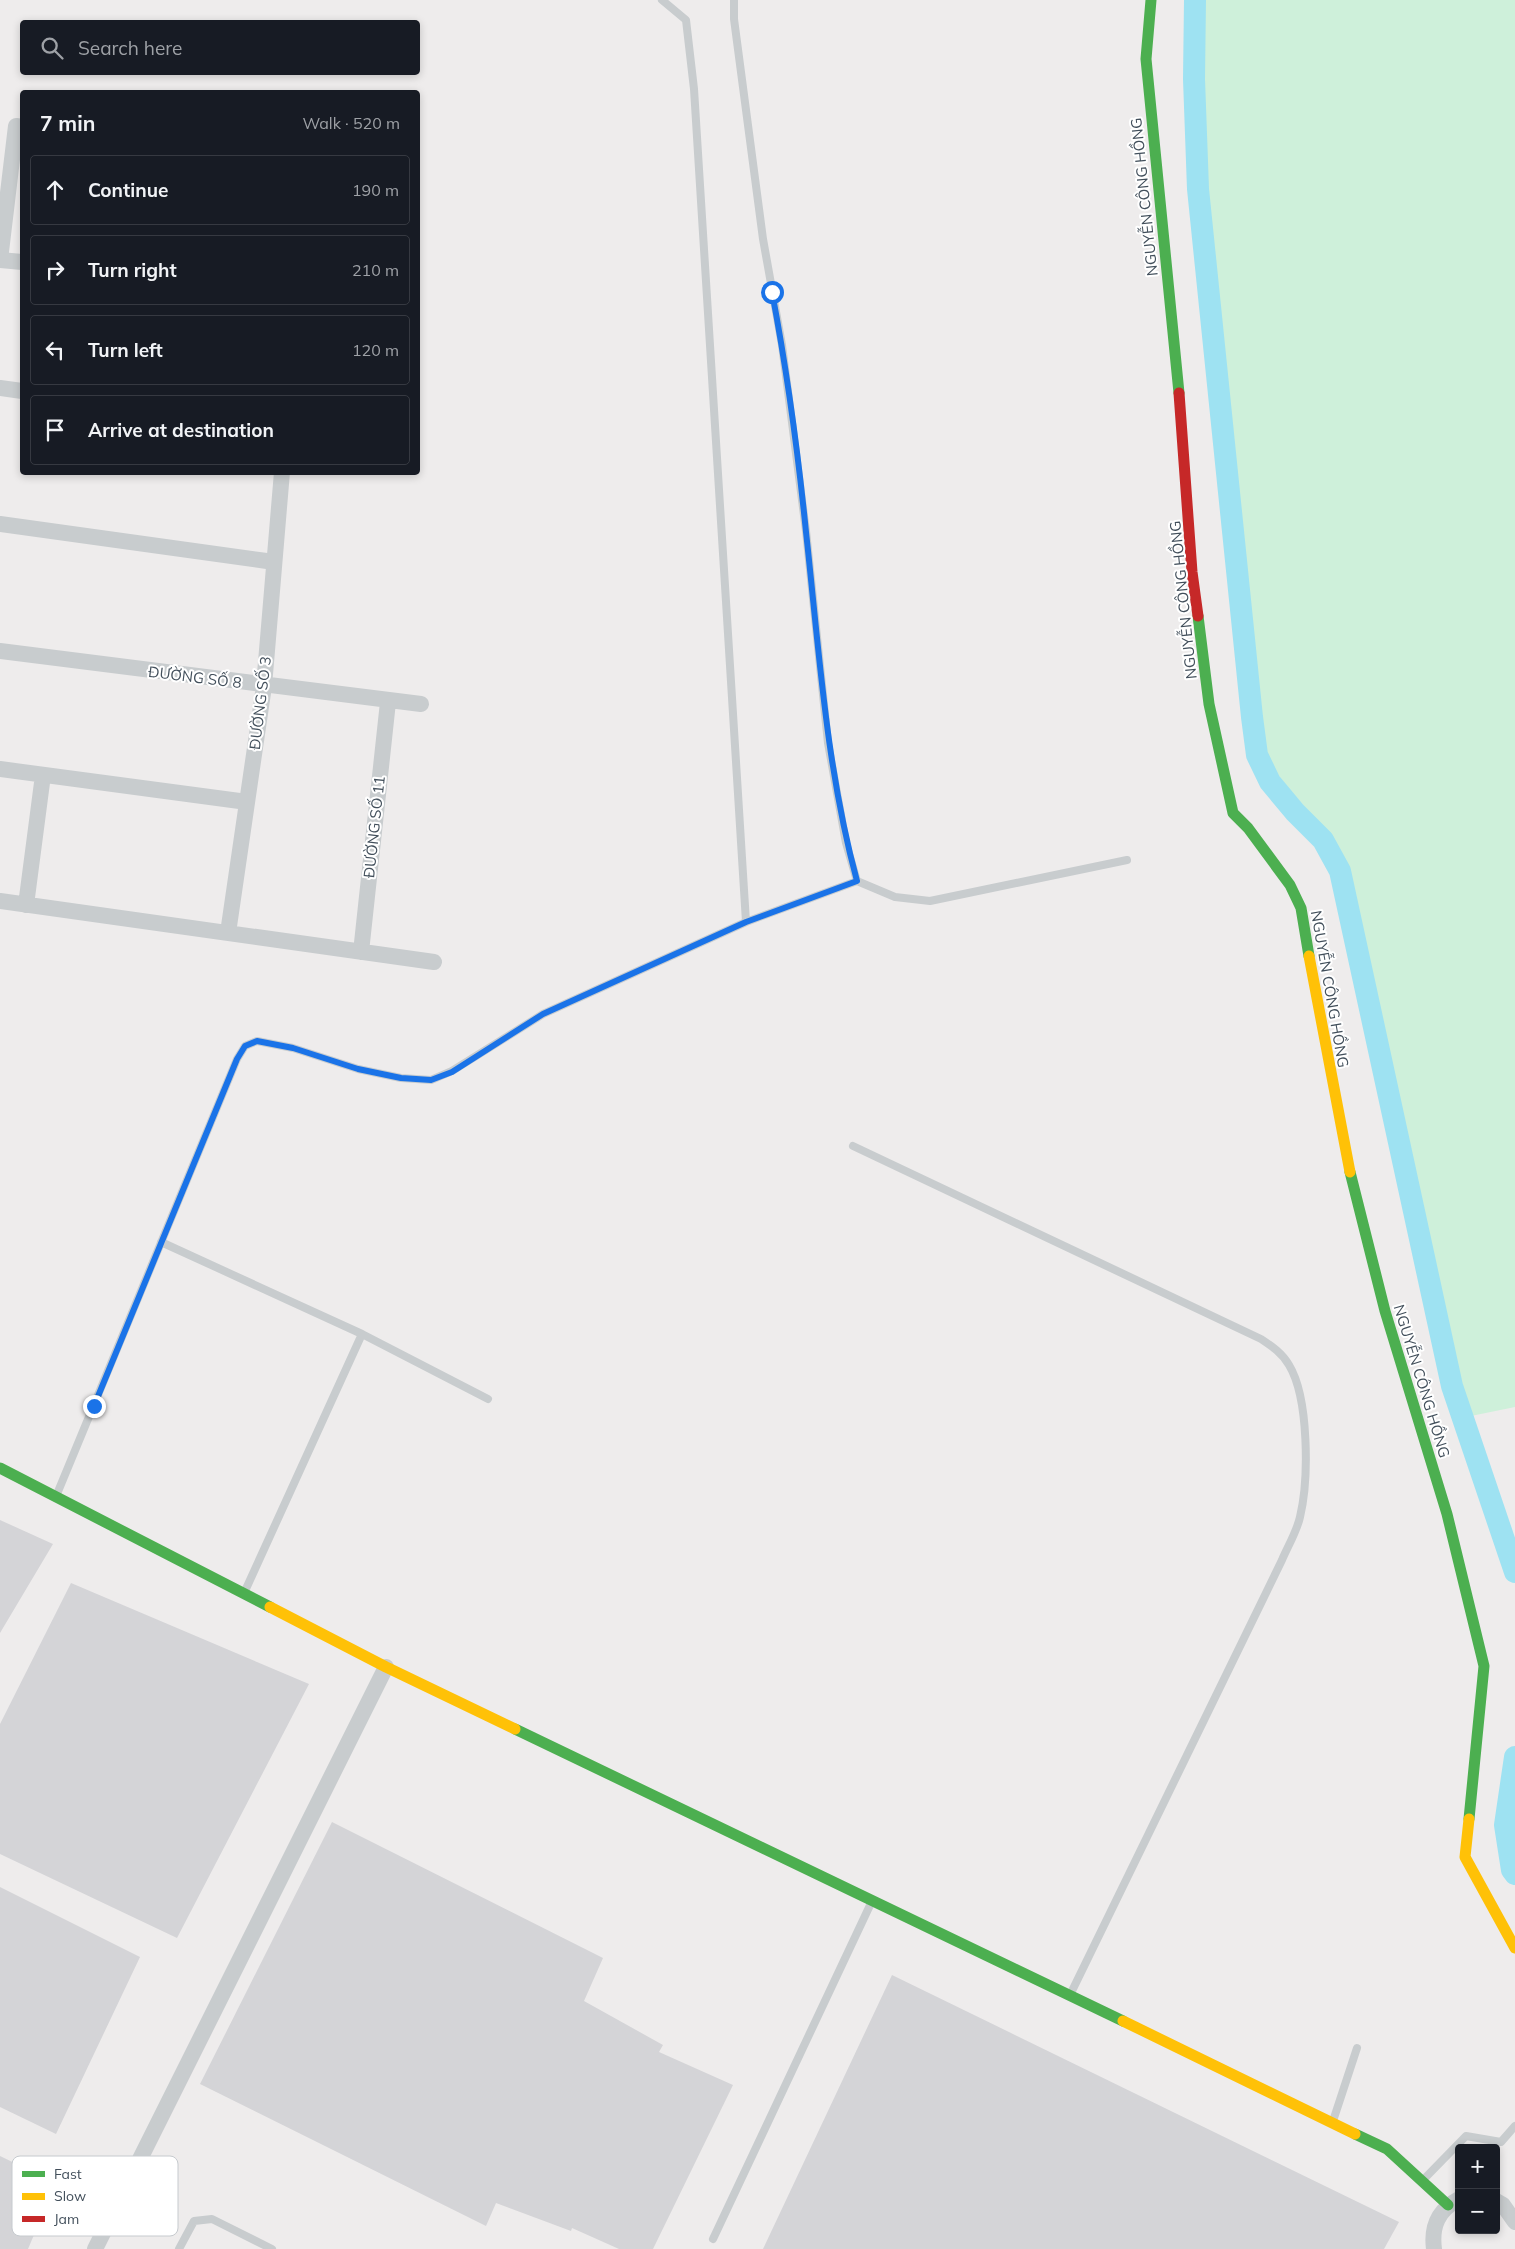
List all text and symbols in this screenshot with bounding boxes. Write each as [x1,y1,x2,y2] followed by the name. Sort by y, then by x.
[20,20,420,75] search box
[38,34,66,62] icon: search
[78,36,182,60] text: Search here
[40,110,95,136] text: 7 min
[302,113,400,133] text: Walk · 520 m
[1125,117,1162,277] street label: NGUYỄN CÔNG HỒNG
[41,176,69,204] icon: ahead
[88,178,168,202] text: Continue
[352,180,399,200] text: 190 m
[41,256,69,284] icon: right
[88,258,177,282] text: Turn right
[352,260,399,280] text: 210 m
[761,281,784,304] route start
[41,336,69,364] icon: left
[88,338,163,362] text: Turn left
[352,340,399,360] text: 120 m
[41,416,69,444] icon: arrive
[88,418,274,442] text: Arrive at destination
[1164,520,1201,680] street label: NGUYỄN CÔNG HỒNG
[244,655,275,751] street label: ĐƯỜNG SỐ 3
[147,661,243,692] street label: ĐƯỜNG SỐ 8
[358,775,389,879] street label: ĐƯỜNG SỐ 11
[1307,909,1354,1069] street label: NGUYỄN CÔNG HỒNG
[1390,1302,1455,1460] street label: NGUYỄN CÔNG HỒNG
[83,1395,106,1418] route end
[1455,2144,1500,2234] map controls
[1455,2144,1500,2189] button: +
[12,2156,178,2236] legend
[54,2165,82,2183] text: Fast
[54,2187,86,2205] text: Slow
[1455,2189,1500,2234] button: −
[54,2210,79,2228] text: Jam

